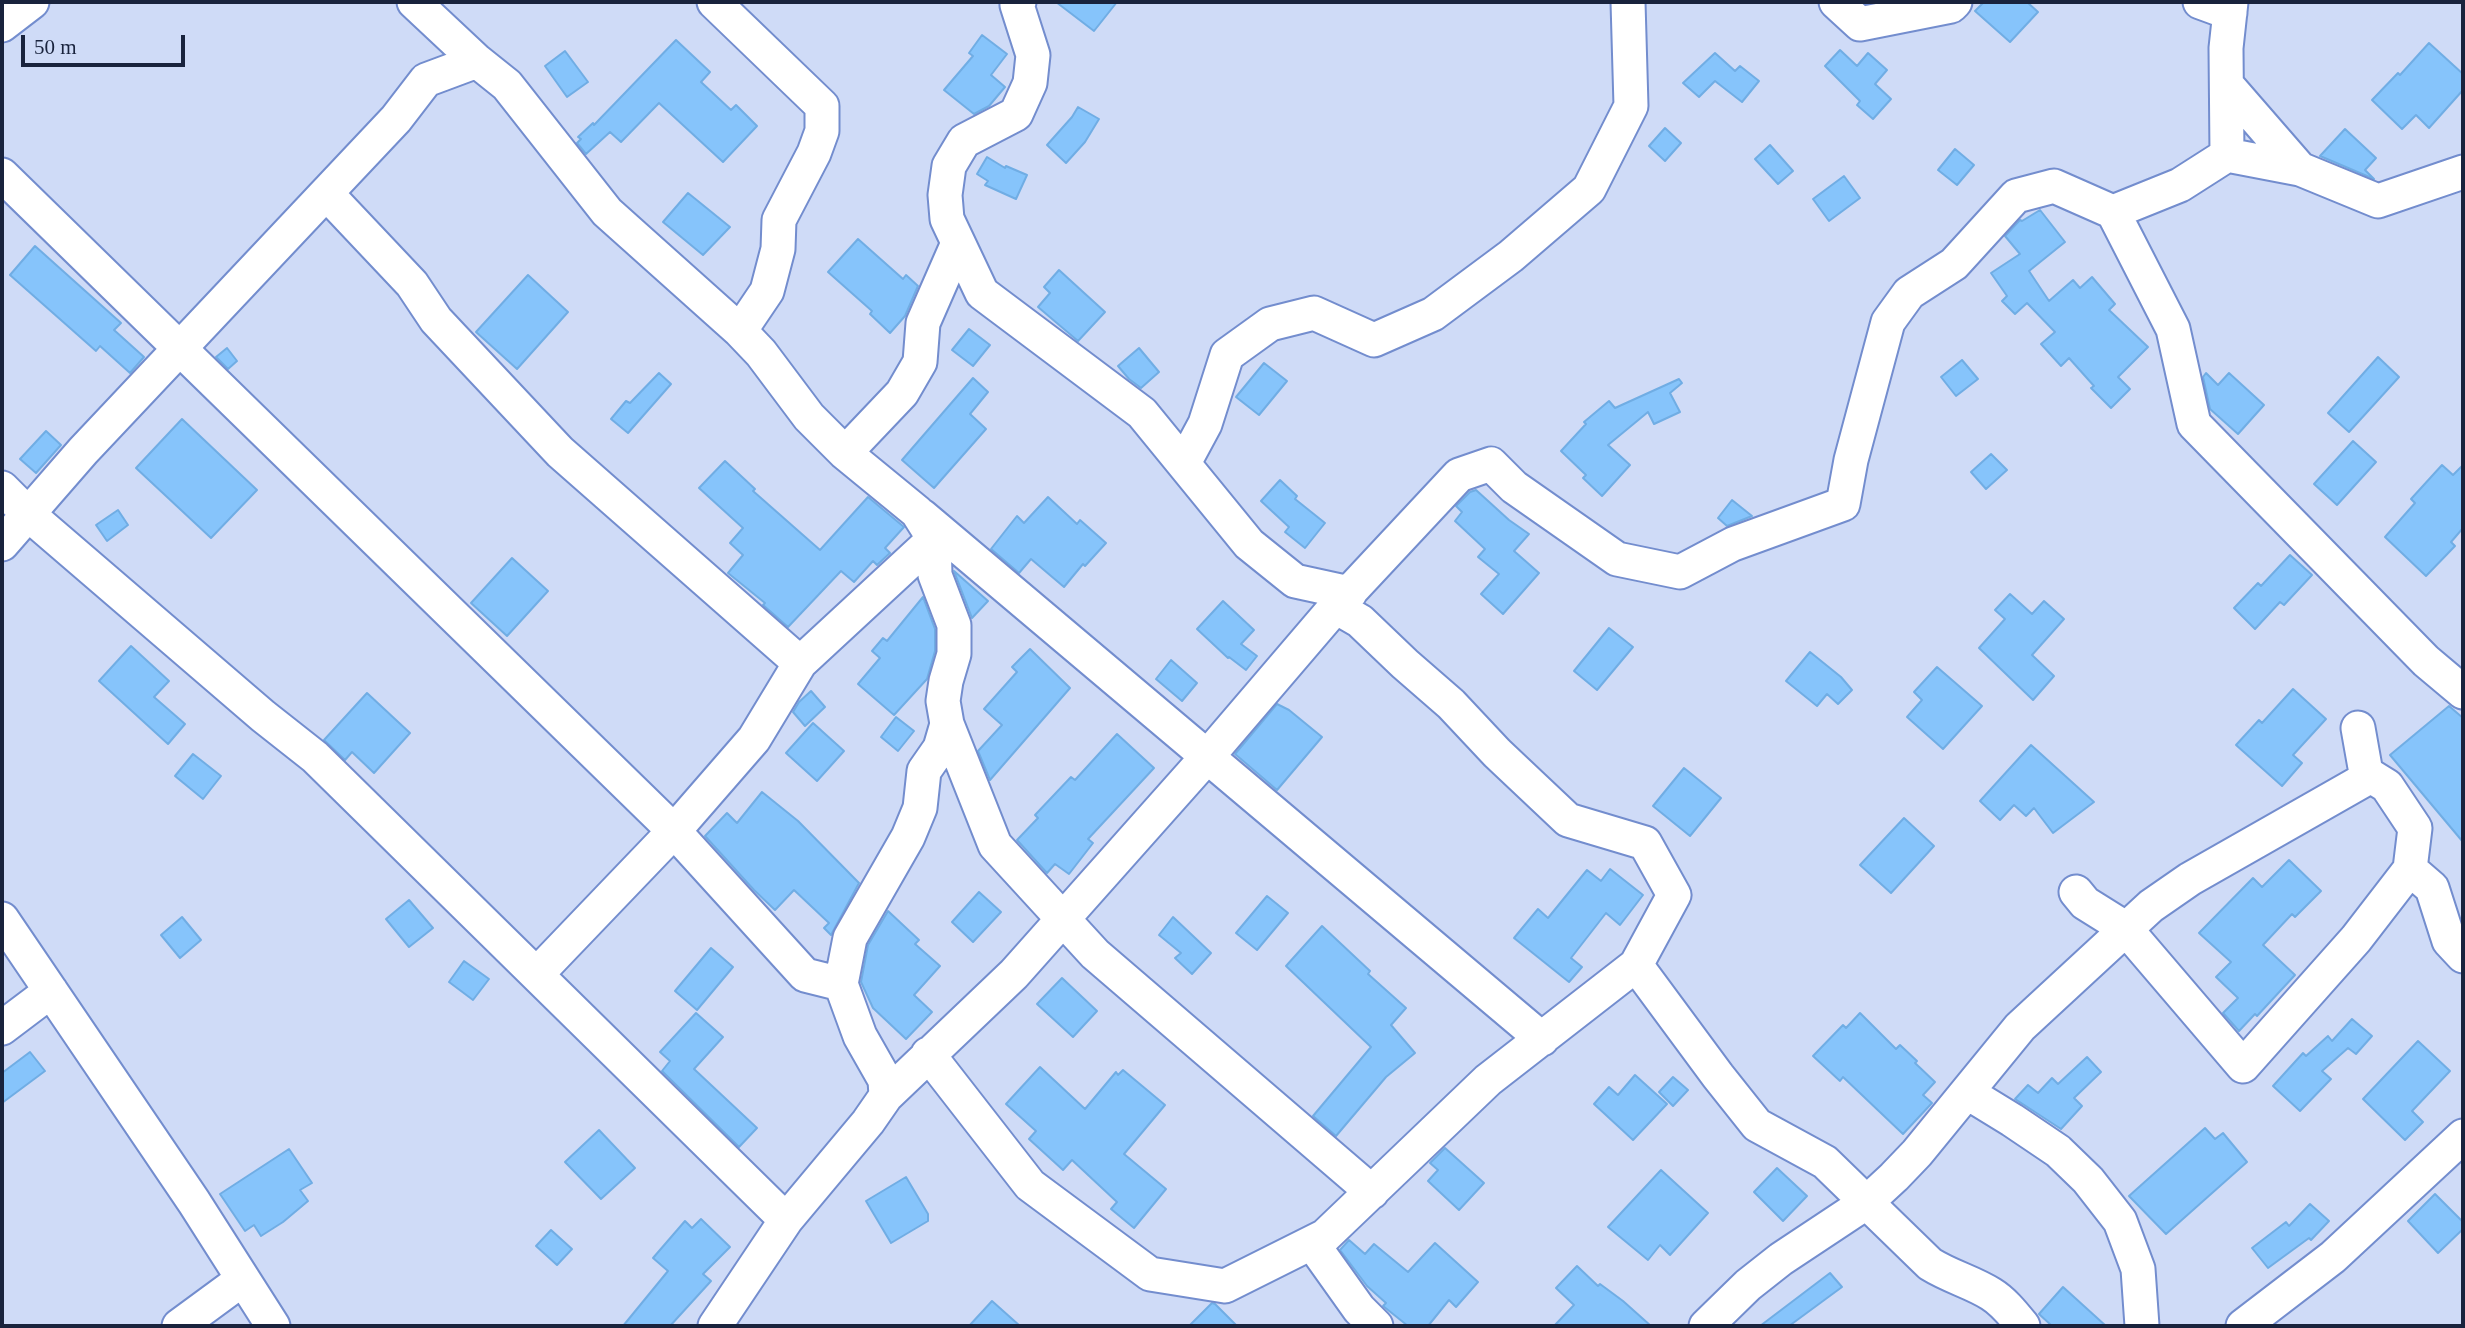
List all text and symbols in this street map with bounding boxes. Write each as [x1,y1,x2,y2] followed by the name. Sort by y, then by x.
[24,21,189,65] scale bar
[34,35,77,59] text: 50 m

